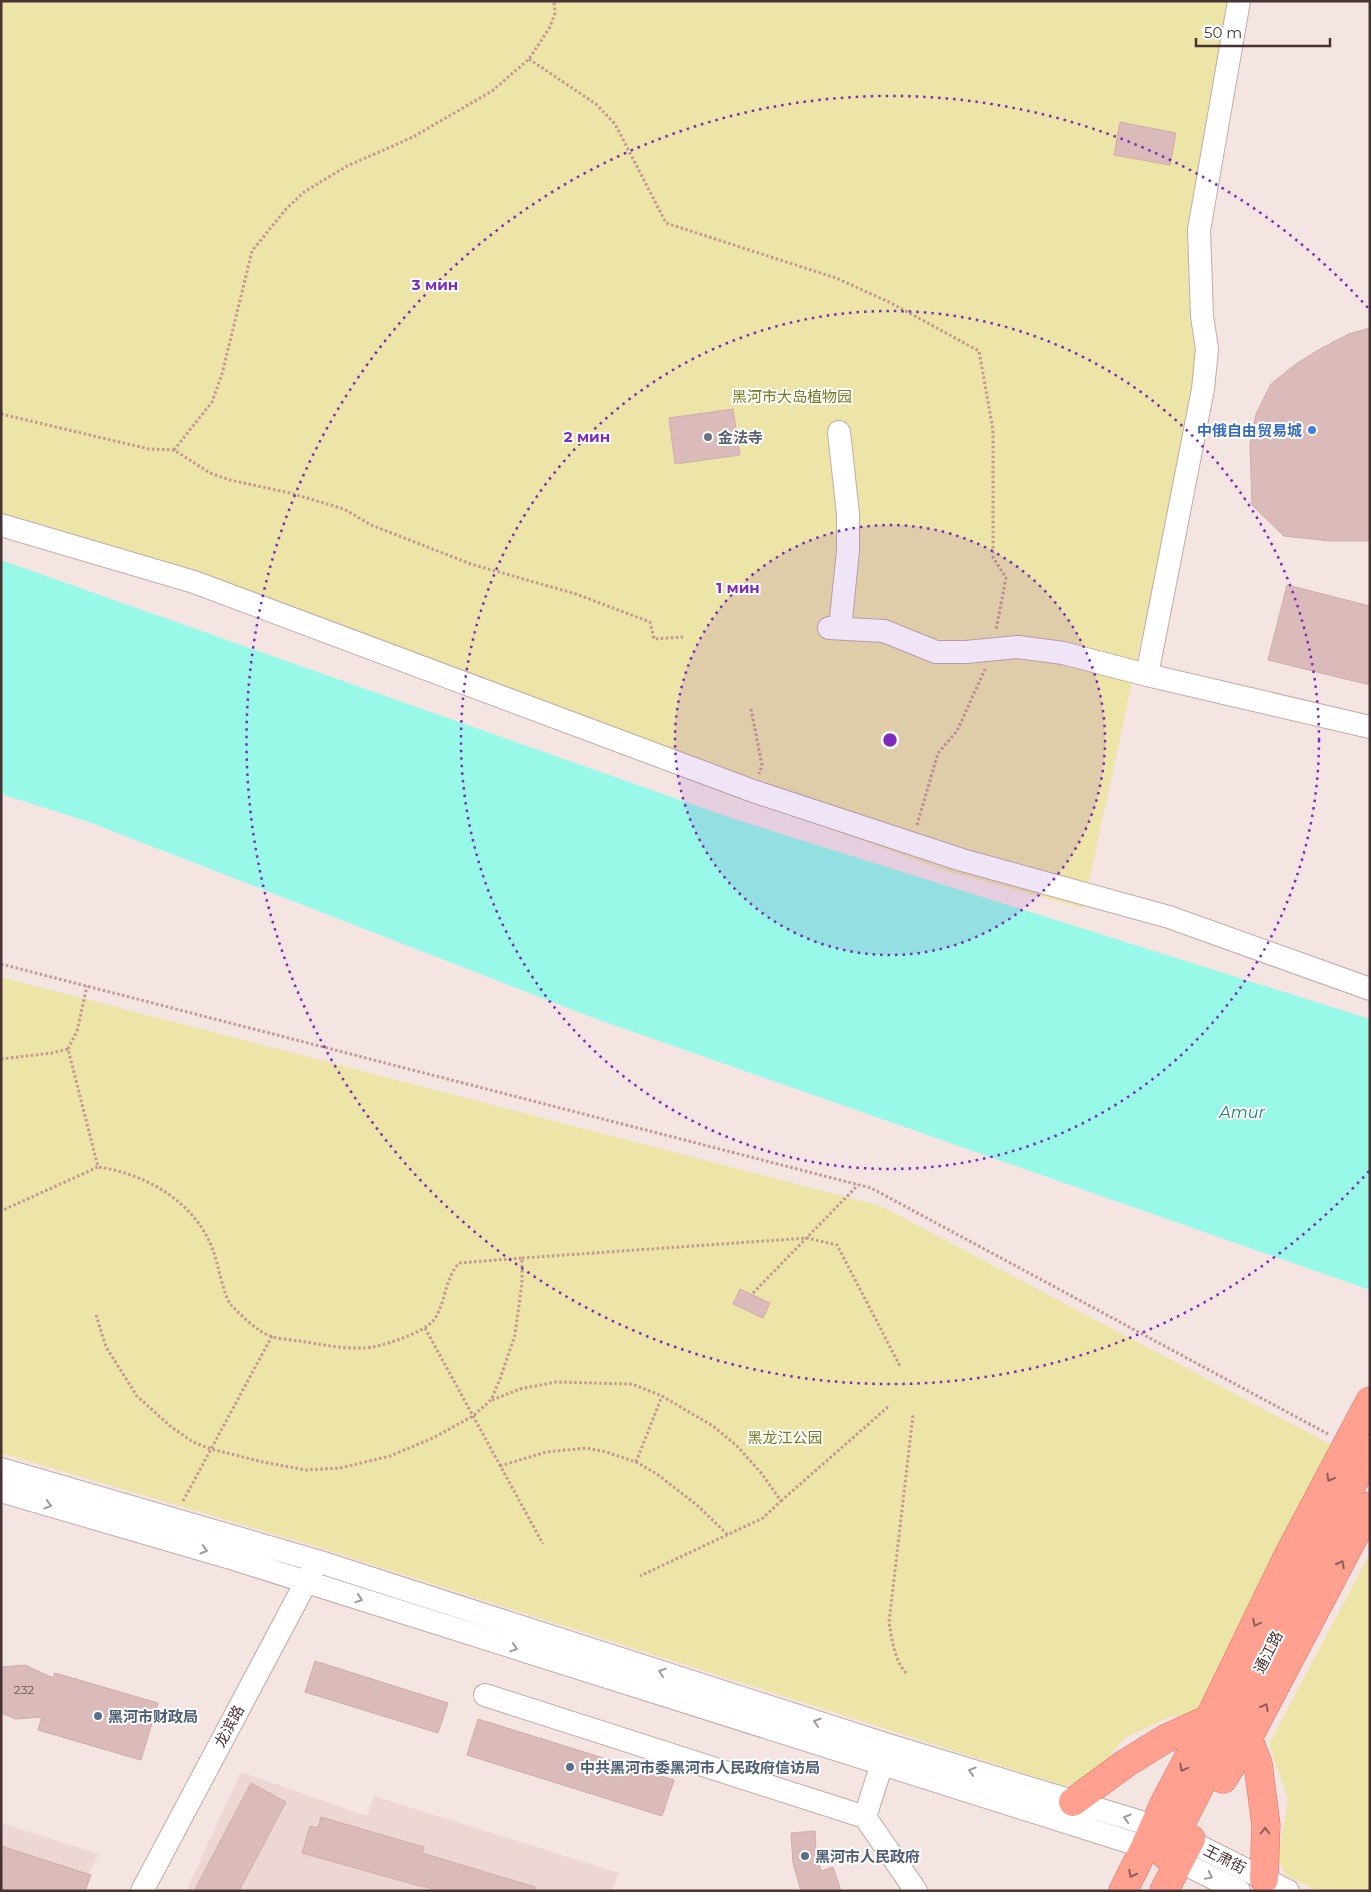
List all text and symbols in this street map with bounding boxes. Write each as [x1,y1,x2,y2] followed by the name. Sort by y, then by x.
[1196,15,1330,47] scale bar
[1204,23,1242,42] text: 50 m
[411,275,458,294] text: 3 мин
[732,387,852,406] park label: 黑河市大岛植物园
[1197,421,1302,440] place label: 中俄自由贸易城
[1306,424,1318,436] marker: 中俄自由贸易城
[564,427,610,446] text: 2 мин
[718,428,763,447] place label: 金法寺
[702,431,714,443] marker: 金法寺
[716,578,760,597] text: 1 мин
[881,731,899,749] centre of rings
[1218,1103,1265,1122] water label: Amur
[747,1428,823,1447] park label: 黑龙江公园
[1326,1473,1336,1482] one-way arrow
[43,1499,52,1509] one-way arrow
[199,1545,208,1555] one-way arrow
[1335,1560,1345,1569] one-way arrow
[354,1593,363,1603] one-way arrow
[1252,1618,1262,1627] one-way arrow
[1249,1628,1287,1676] street label: 通江路
[509,1642,518,1652] one-way arrow
[658,1668,667,1678] one-way arrow
[14,1682,34,1697] house number: 232
[210,1702,248,1750] street label: 龙滨路
[1258,1703,1268,1712] one-way arrow
[108,1707,198,1726] place label: 黑河市财政局
[92,1710,104,1722] marker: 黑河市财政局
[813,1718,821,1728] one-way arrow
[580,1758,820,1777] place label: 中共黑河市委黑河市人民政府信访局
[564,1761,576,1773] marker: 中共黑河市委黑河市人民政府信访局
[1179,1763,1189,1772] one-way arrow
[968,1766,976,1776] one-way arrow
[1124,1814,1132,1824] one-way arrow
[1260,1826,1270,1834] one-way arrow
[1201,1840,1249,1878] street label: 王肃街
[815,1847,920,1866] place label: 黑河市人民政府
[799,1850,811,1862] marker: 黑河市人民政府
[1128,1869,1138,1878] one-way arrow
[1204,1870,1213,1880] one-way arrow

